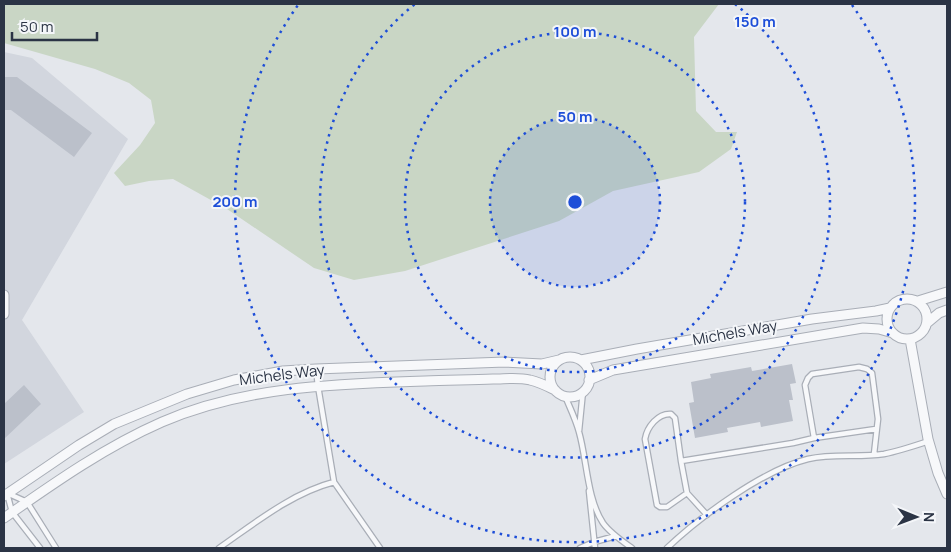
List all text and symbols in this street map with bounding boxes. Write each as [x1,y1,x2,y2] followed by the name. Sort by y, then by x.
[12,10,98,42] scale bar
[734,11,776,32] text: 150 m
[20,16,54,37] text: 50 m
[554,21,596,42] text: 100 m
[557,106,593,127] text: 50 m
[212,191,258,212] text: 200 m
[566,193,584,211] centre of rings
[691,315,779,350] street label: Michels Way
[238,359,326,390] street label: Michels Way
[891,492,941,542] north arrow
[920,512,939,522] text: N

